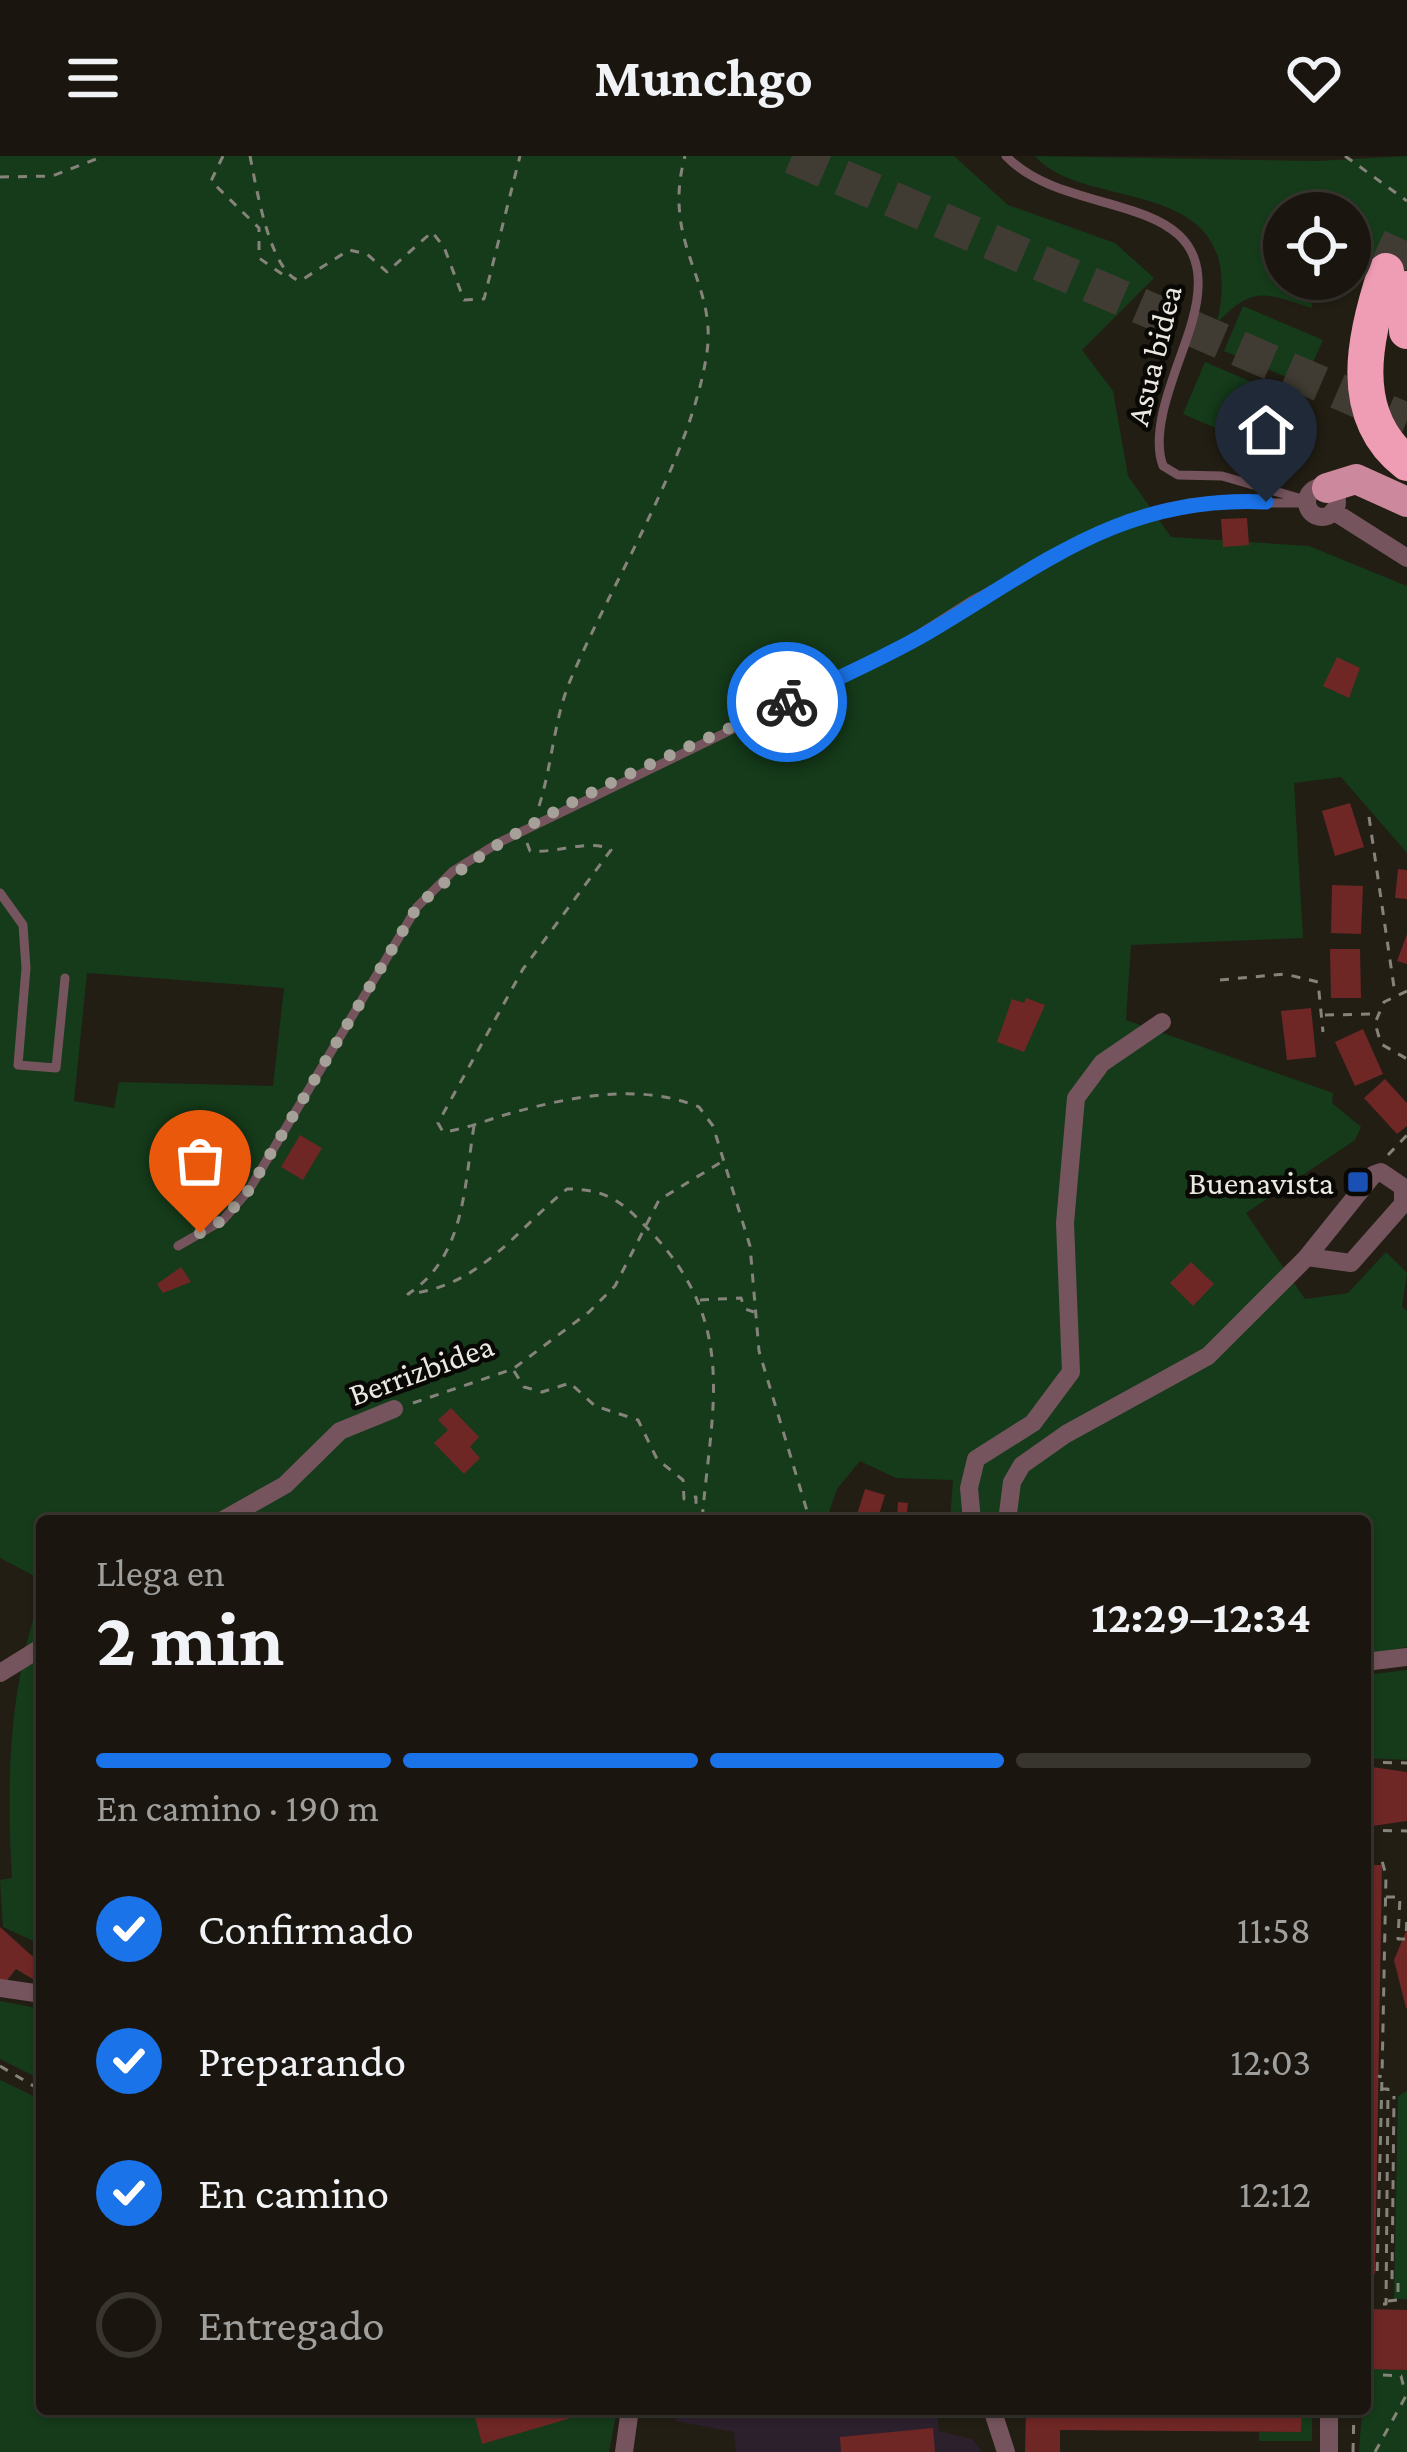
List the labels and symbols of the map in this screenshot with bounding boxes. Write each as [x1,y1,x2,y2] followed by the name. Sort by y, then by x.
[1118,281,1189,429] street label: Asua bidea
[1215,379,1317,502] pin
[727,642,847,762] courier
[149,1110,251,1233] pin
[1188,1164,1334,1201] place label: Buenavista
[1345,1169,1371,1195] marker: Buenavista
[344,1326,499,1413] street label: Berrizbidea

